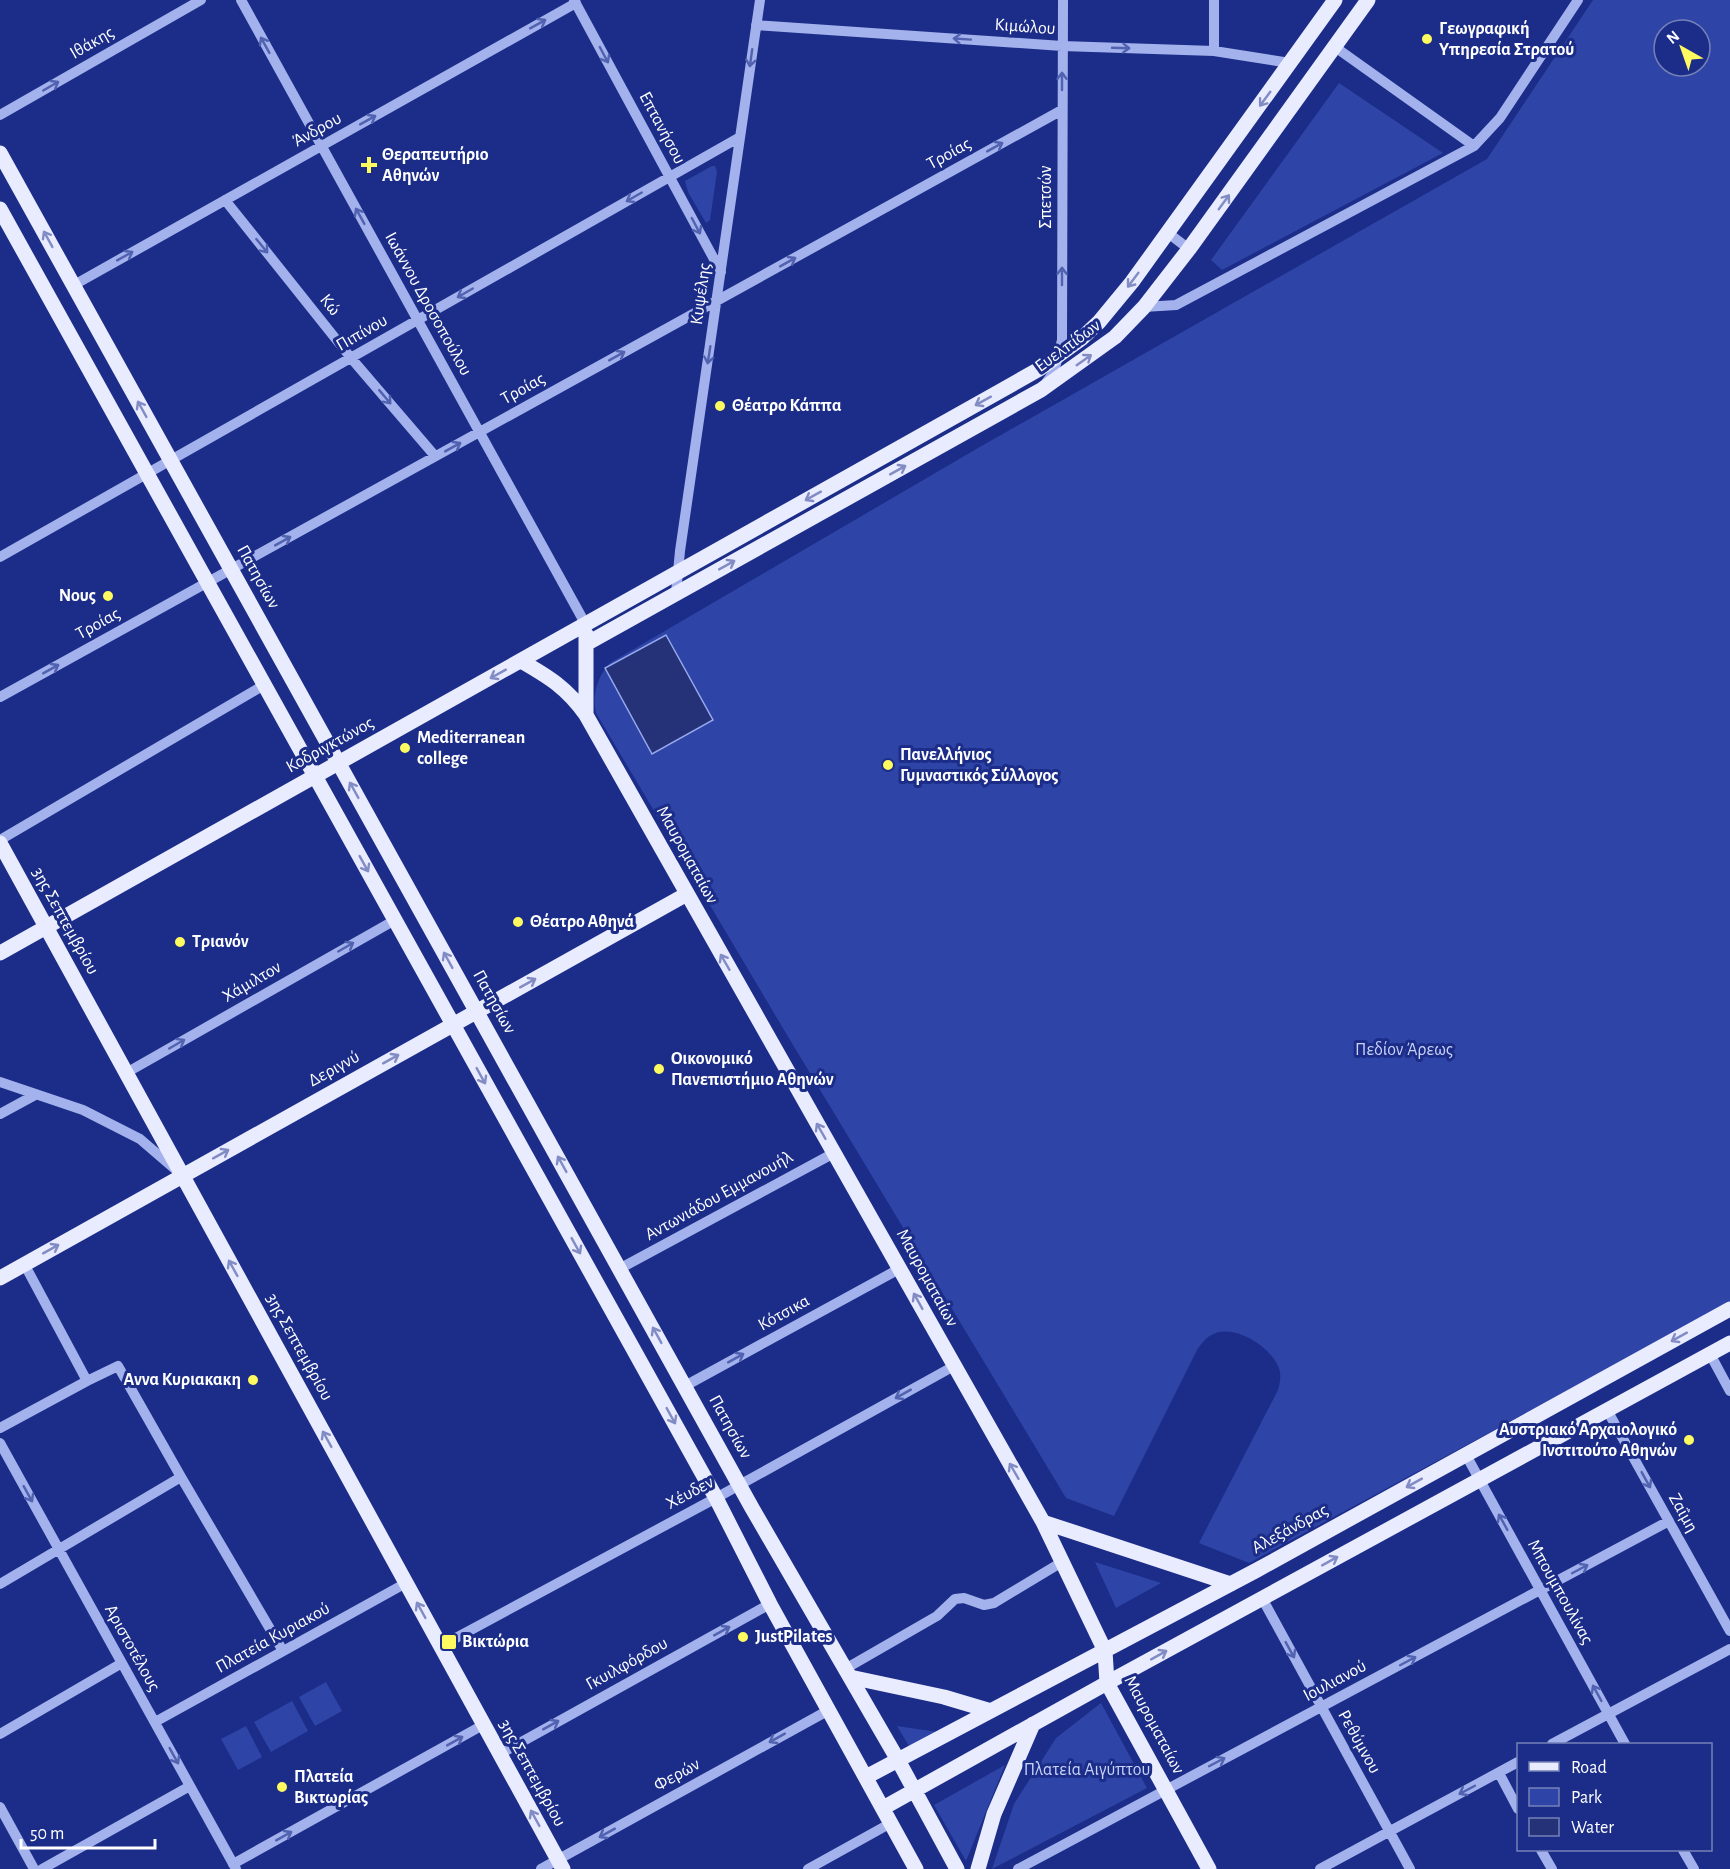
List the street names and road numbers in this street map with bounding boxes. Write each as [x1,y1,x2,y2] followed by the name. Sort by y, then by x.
[994,16,1056,38] street label: Κιμώλου
[67,23,117,63] street label: Ιθάκης
[635,89,689,167] street label: Επτανήσου
[289,109,345,151] street label: Άνδρου
[923,134,974,173] street label: Τροίας
[1037,165,1055,229] street label: Σπετσών
[381,229,475,379] street label: Ιωάννου Δροσοπούλου
[688,262,714,326] street label: Κυψέλης
[316,291,344,319] street label: Κώ
[333,310,391,355] street label: Πιπίνου
[1031,315,1104,376] street label: Ευελπίδων
[497,369,548,408] street label: Τροίας
[233,542,284,612] street label: Πατησίων
[72,604,123,643] street label: Τροίας
[283,714,377,776] street label: Κοδριγκτώνος
[653,803,722,907] street label: Μαυροματαίων
[28,864,103,978] street label: 3ης Σεπτεμβρίου
[220,958,285,1006] street label: Χάμιλτον
[469,967,520,1037] street label: Πατησίων
[305,1048,363,1090] street label: Δεριγνύ
[642,1148,796,1244] street label: Αντωνιάδου Εμμανουήλ
[893,1226,962,1330] street label: Μαυροματαίων
[262,1290,337,1404] street label: 3ης Σεπτεμβρίου
[755,1292,813,1334] street label: Κότσικα
[705,1392,756,1462] street label: Πατησίων
[663,1473,717,1513] street label: Χέυδεν
[1665,1490,1701,1536] street label: Ζαΐμη
[1249,1501,1331,1557] street label: Αλεξάνδρας
[1524,1536,1597,1647] street label: Μπουμπουλίνας
[213,1598,333,1677] street label: Πλατεία Κυριακού
[101,1602,163,1694] street label: Αριστοτέλους
[583,1634,671,1694] street label: Γκυιλφόρδου
[1301,1657,1369,1705] street label: Ιουλιανού
[1121,1672,1189,1778] street label: Μαυροματαίων
[1334,1707,1384,1777] street label: Ρεθύμνου
[495,1716,570,1830] street label: 3ης Σεπτεμβρίου
[651,1755,703,1795] street label: Φερών

